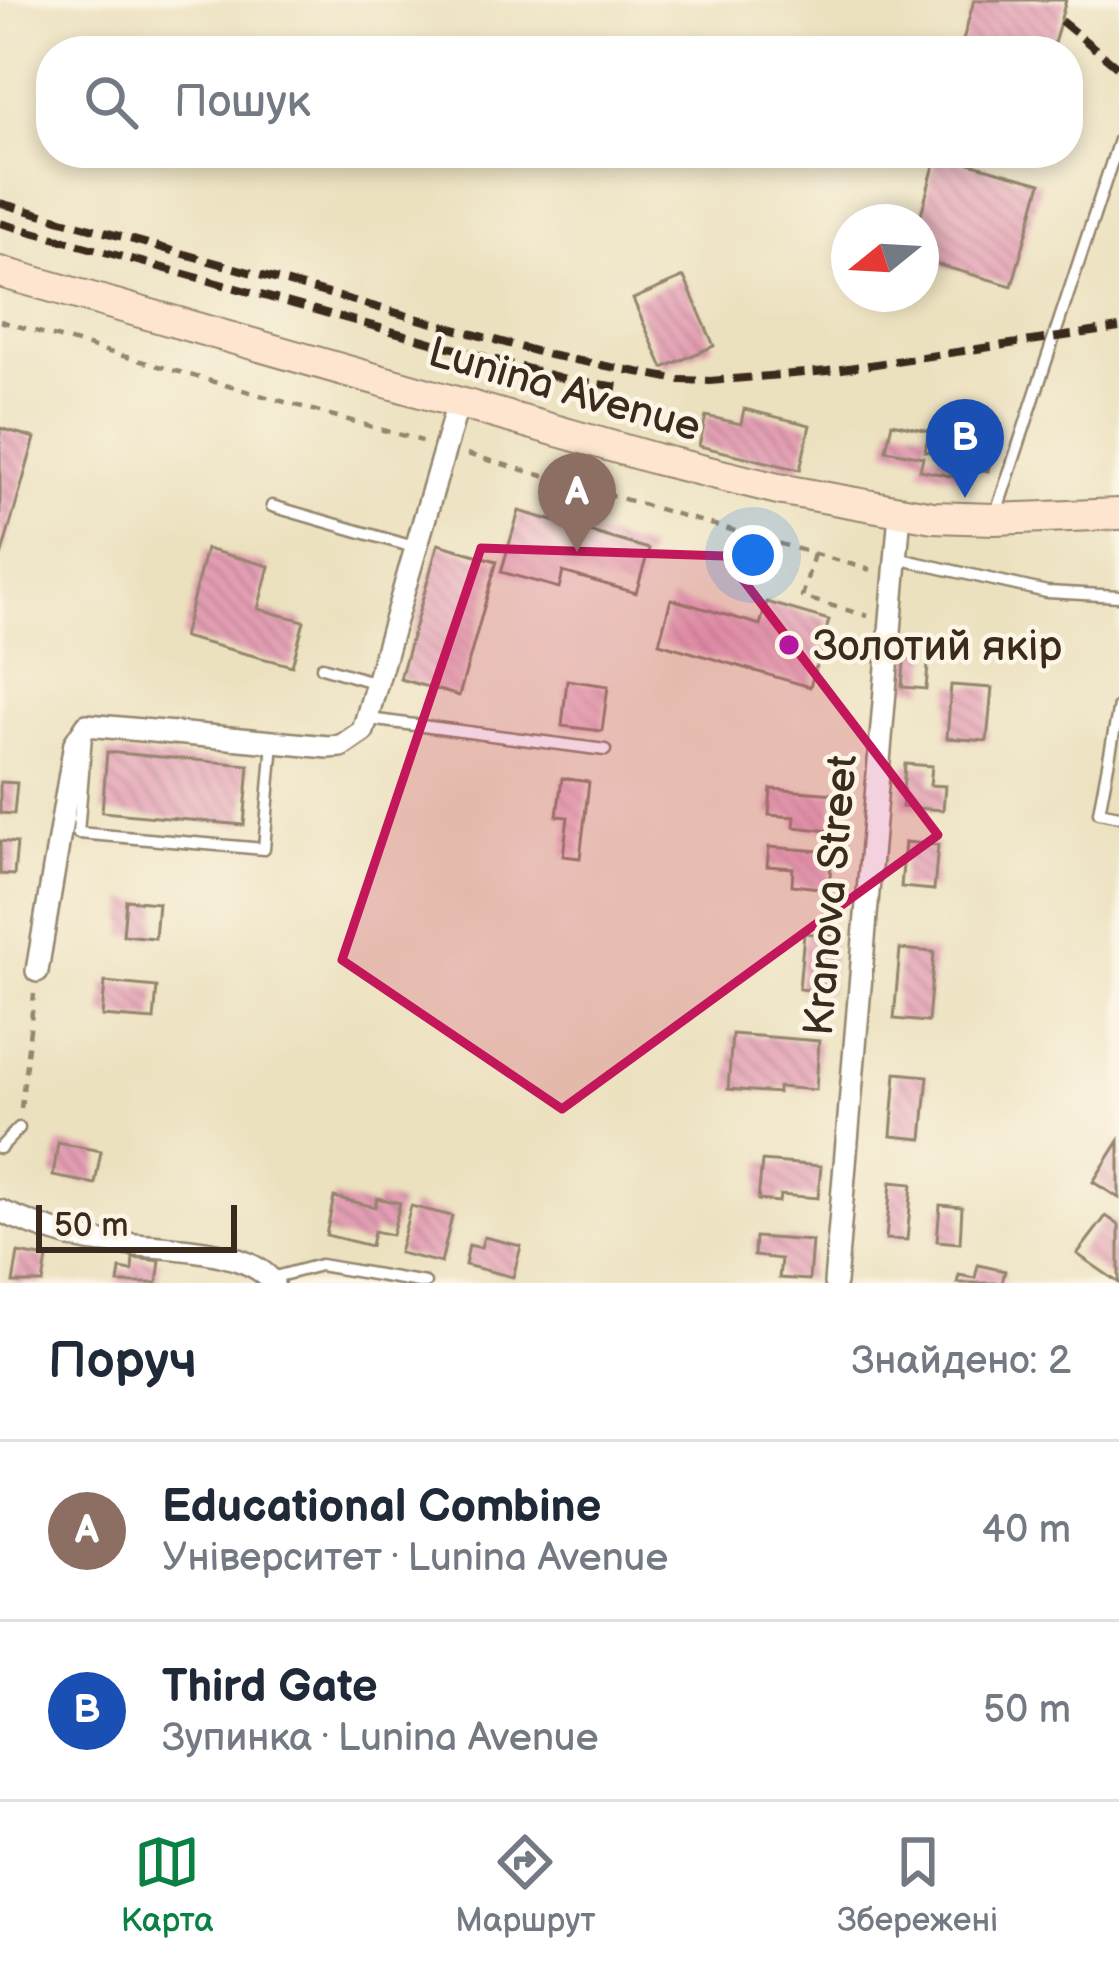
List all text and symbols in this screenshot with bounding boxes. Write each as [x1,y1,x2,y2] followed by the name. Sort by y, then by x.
[36,36,1083,168] search box
[78,69,144,135] icon: search
[174,75,311,130] text: Пошук
[831,204,939,312] north arrow
[422,327,706,454] street label: Lunina Avenue
[926,399,1004,498] pin: B
[538,453,616,552] pin: A
[723,525,783,585] your location
[813,622,1062,673] place label: Золотий якір
[776,632,802,658] marker: Золотий якір
[794,753,869,1038] street label: Kranova Street
[36,1199,237,1252] scale bar
[54,1206,129,1246] text: 50 m
[48,1331,197,1392] text: Поруч
[851,1338,1071,1385] text: Знайдено: 2
[162,1480,601,1535] text: Educational Combine
[75,1507,99,1554] text: A
[981,1507,1071,1554] text: 40 m
[162,1535,668,1582] text: Університет · Lunina Avenue
[162,1660,378,1715] text: Third Gate
[73,1687,101,1734] text: B
[983,1687,1071,1734] text: 50 m
[162,1715,599,1762] text: Зупинка · Lunina Avenue
[121,1829,214,1941] tab: Карта
[455,1829,596,1941] tab: Маршрут
[837,1829,998,1941] tab: Збережені

